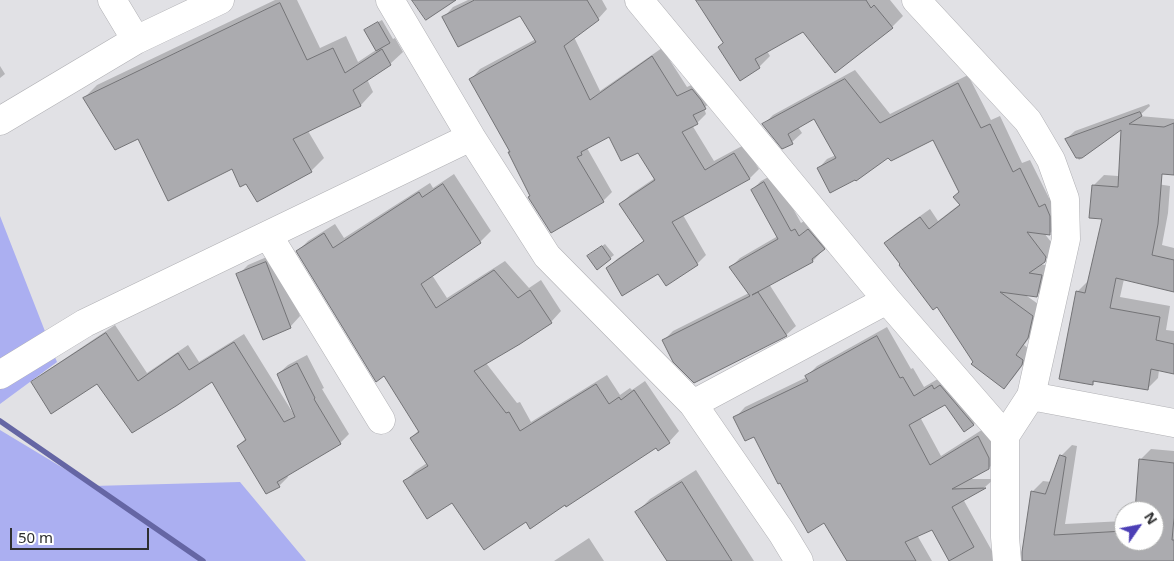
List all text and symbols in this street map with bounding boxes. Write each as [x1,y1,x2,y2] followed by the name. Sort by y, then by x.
[1114,501,1164,551] north arrow
[1140,508,1162,528] text: N
[12,518,151,550] scale bar
[18,527,53,547] text: 50 m

